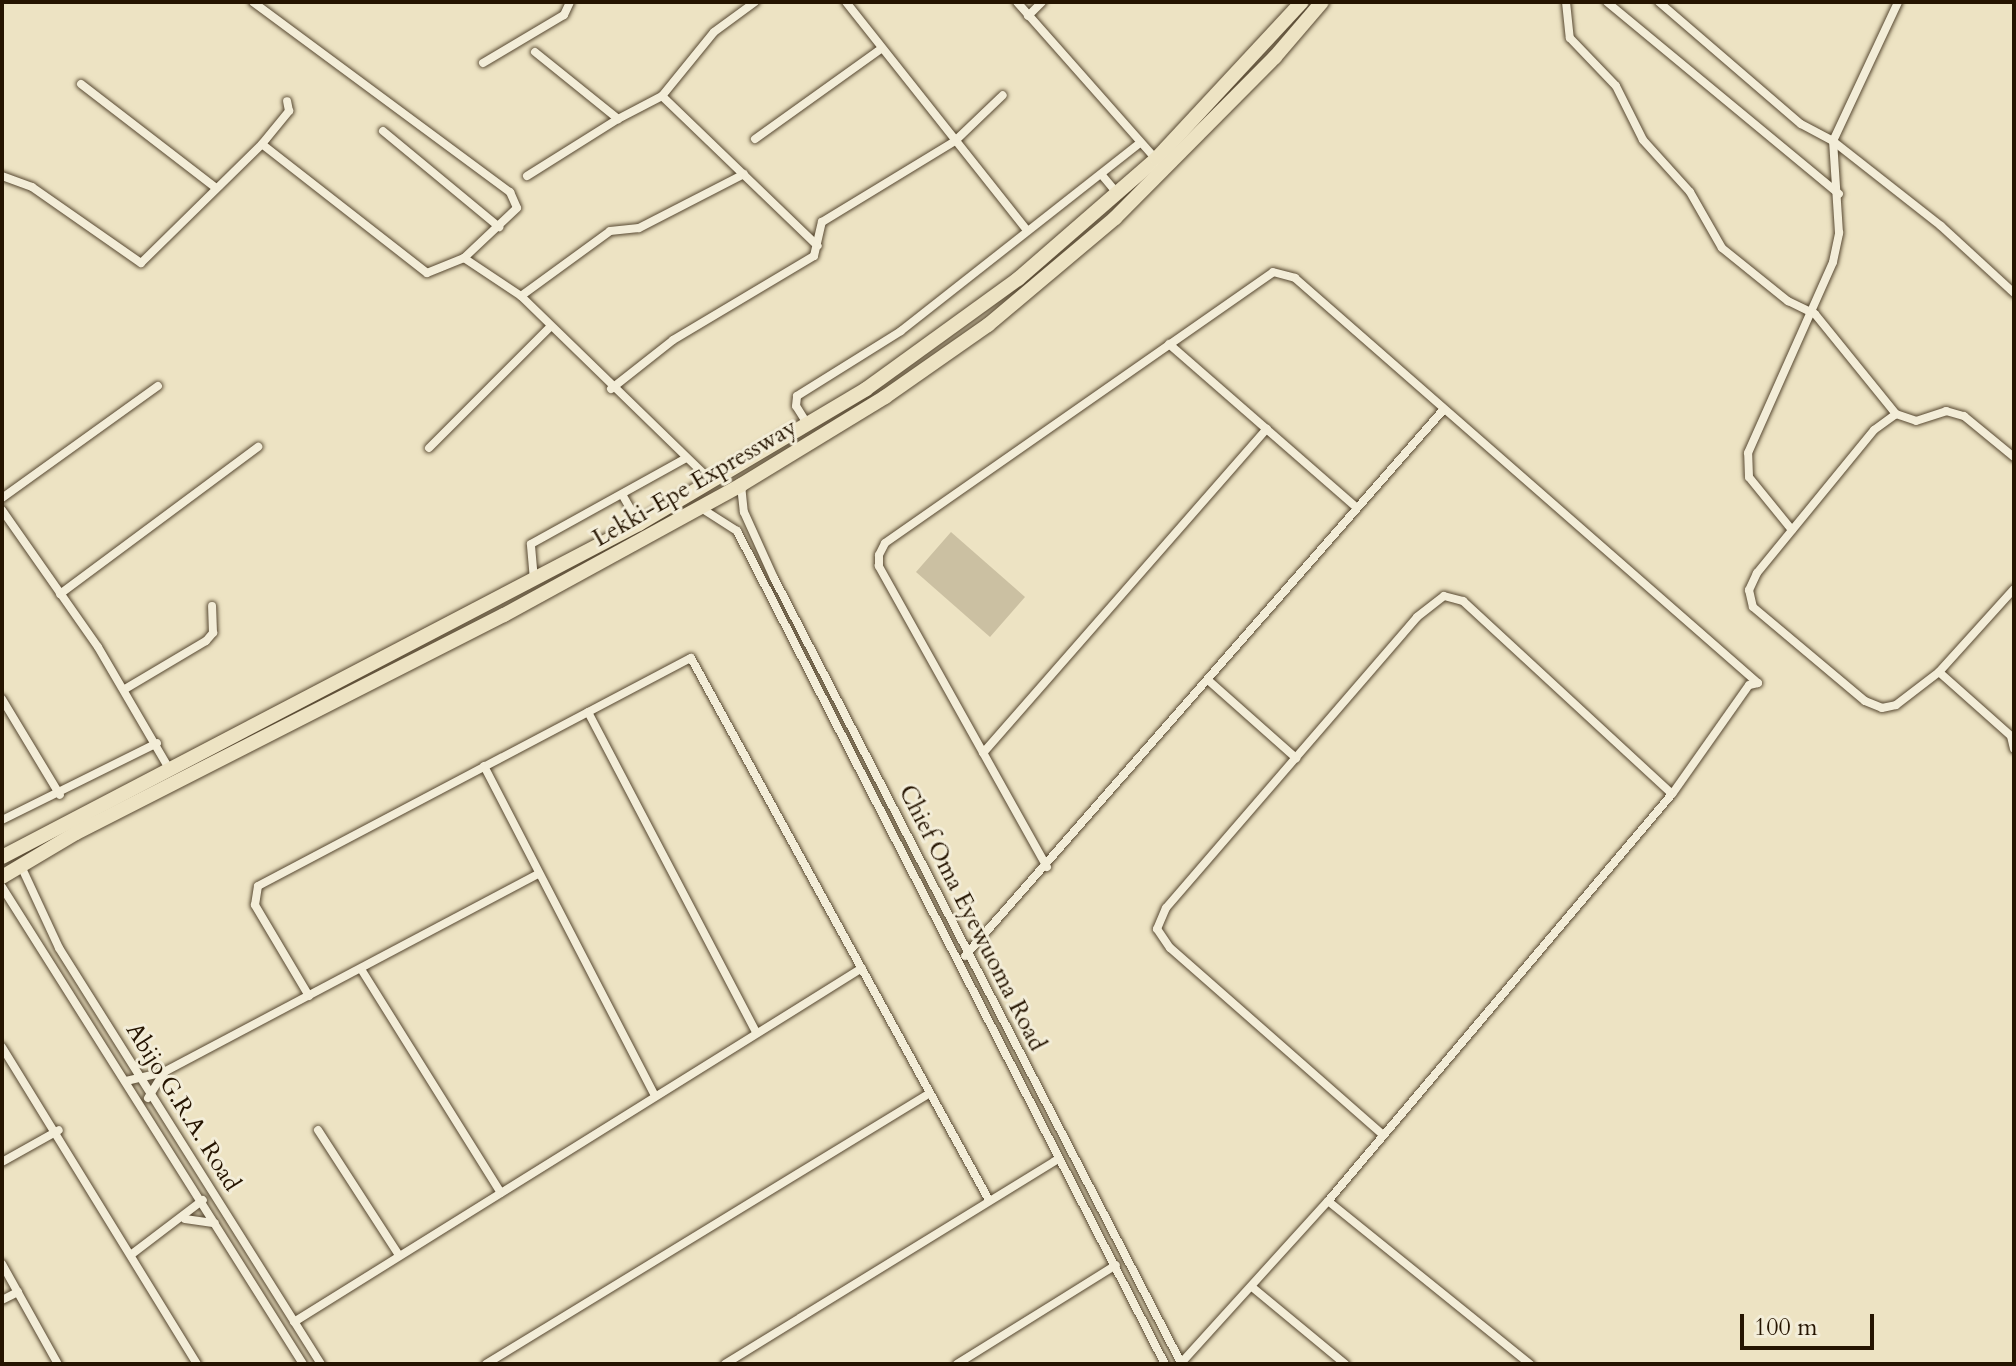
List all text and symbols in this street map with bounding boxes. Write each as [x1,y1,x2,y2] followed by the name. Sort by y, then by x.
[588,413,802,553] street label: Lekki-Epe Expressway
[892,780,1052,1056] street label: Chief Oma Eyewuoma Road
[120,1018,246,1196] street label: Abijo G.R.A. Road
[1744,1298,1878,1348] scale bar
[1754,1311,1818,1344] text: 100 m

